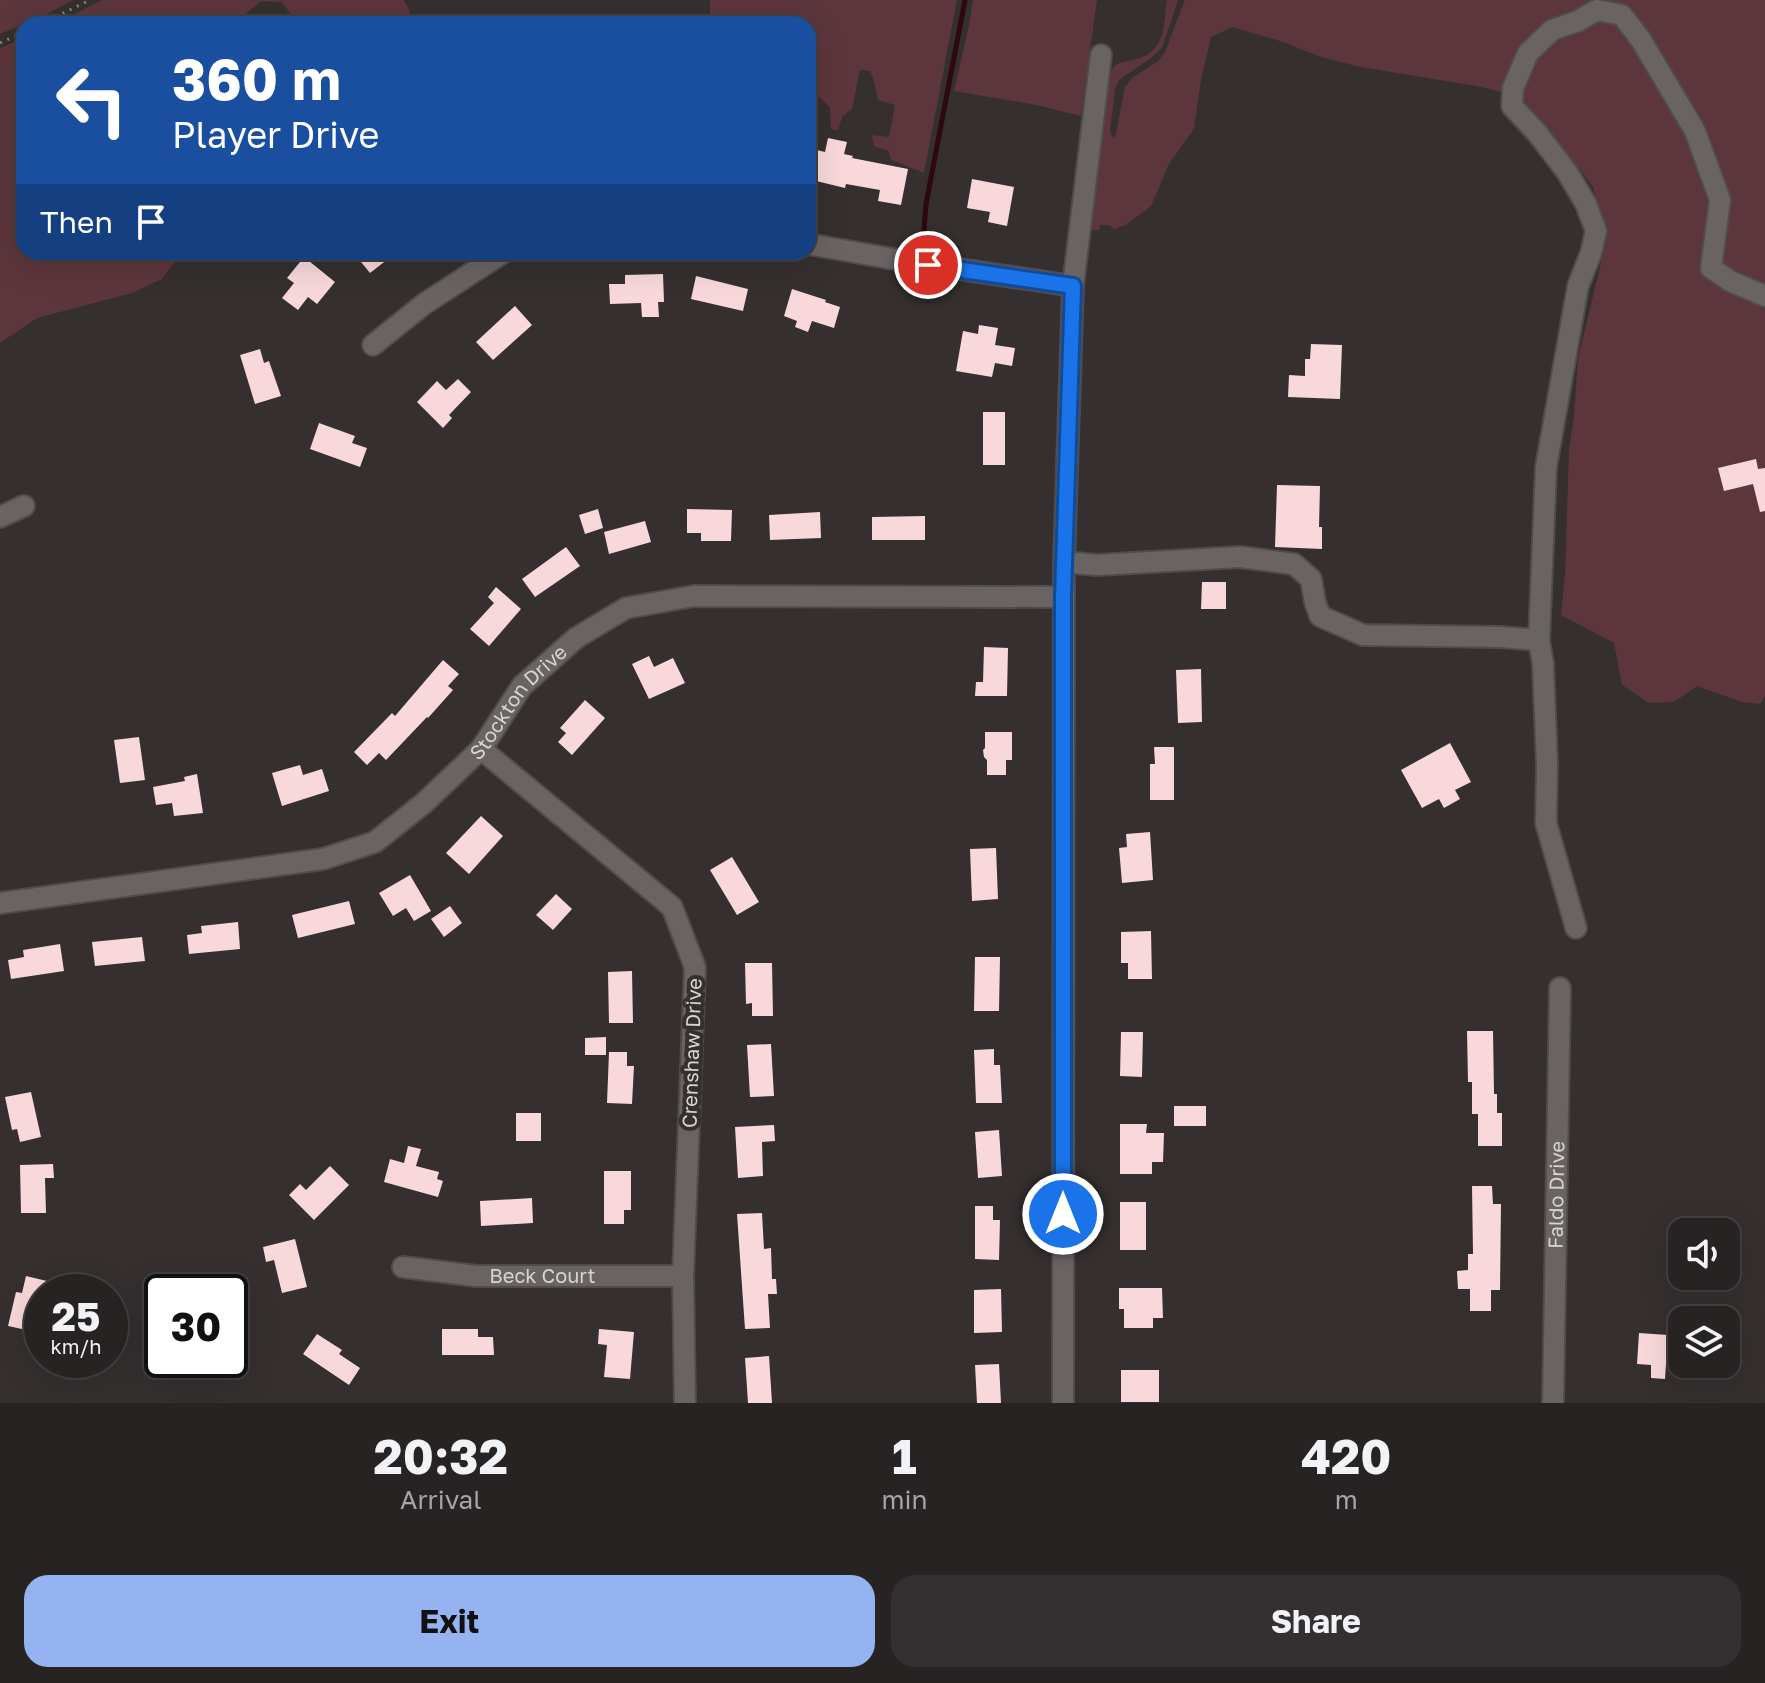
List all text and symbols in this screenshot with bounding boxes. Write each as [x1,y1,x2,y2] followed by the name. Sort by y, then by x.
[172,45,341,112] text: 360 m
[40,48,144,152] icon: left
[172,113,379,156] text: Player Drive
[129,200,173,244] icon: arrive
[40,204,113,240] text: Then
[894,231,962,299] pin
[906,243,950,287] icon: arrive
[464,639,571,764] street label: Stockton Drive
[676,978,706,1128] street label: Crenshaw Drive
[1543,1141,1568,1249] street label: Faldo Drive
[1021,1172,1105,1256] position arrow
[1668,1218,1740,1378] map controls
[1668,1218,1740,1290] button: sound
[489,1263,596,1287] street label: Beck Court
[144,1274,248,1378] speed limit sign: 30
[52,1292,100,1340] text: 25
[1668,1306,1740,1378] button: layers
[51,1334,101,1358] text: km/h
[374,1427,508,1485] text: 20:32
[892,1427,917,1485] text: 1
[1301,1427,1391,1485] text: 420
[400,1484,481,1515] text: Arrival
[881,1484,927,1515] text: min
[1335,1484,1358,1515] text: m
[24,1575,875,1667] button: Exit
[891,1575,1741,1667] button: Share

